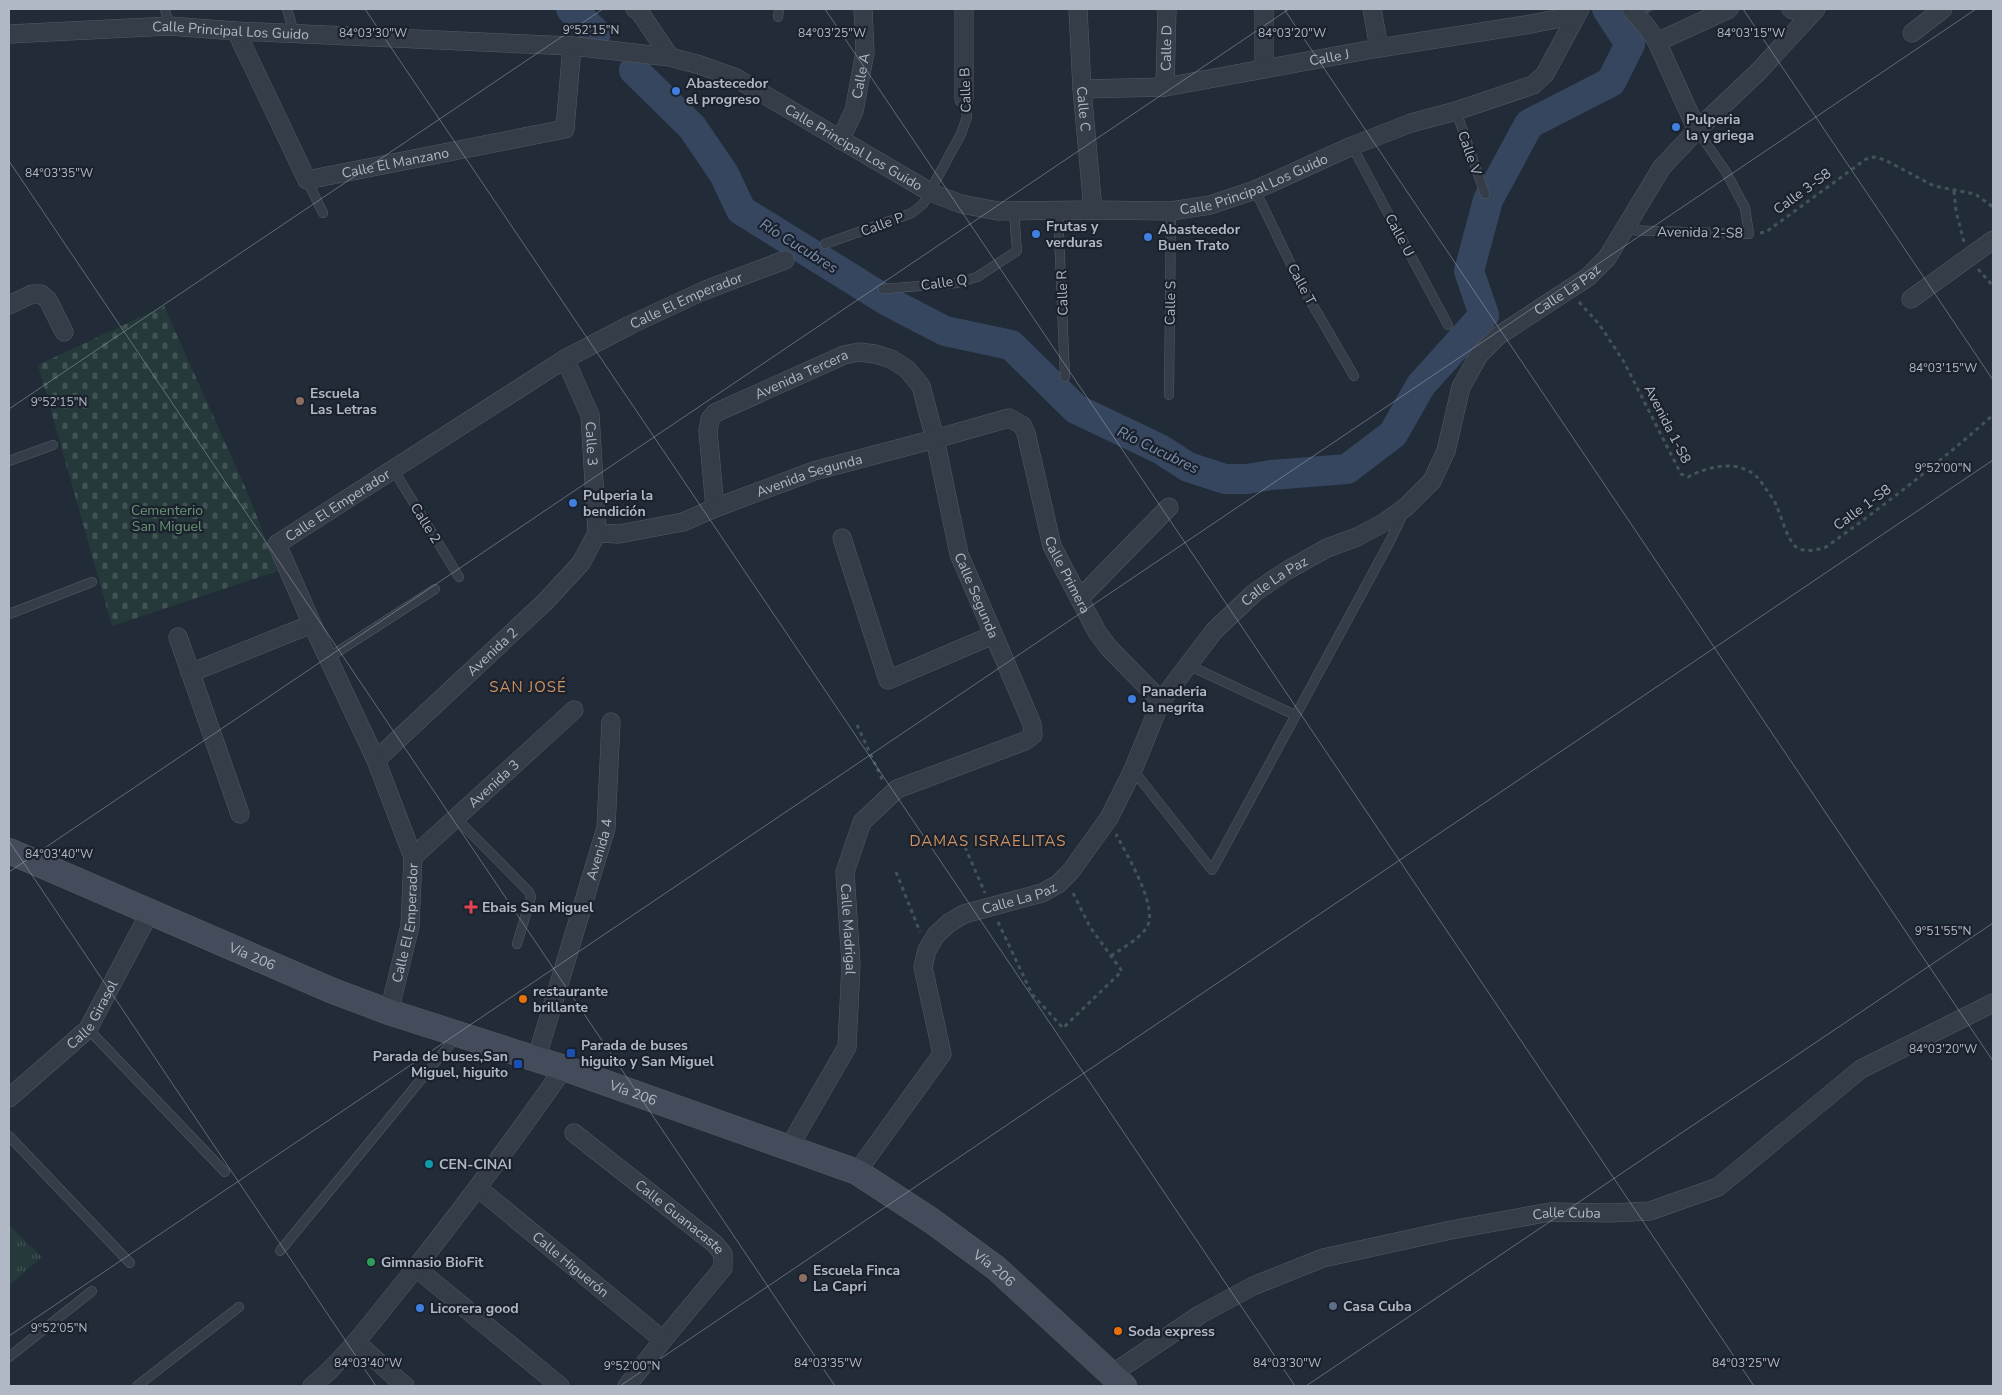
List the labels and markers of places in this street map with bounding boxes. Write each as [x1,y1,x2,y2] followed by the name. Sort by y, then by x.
[686,74,769,109] place label: Abastecedor el progreso
[670,85,682,97] marker: Abastecedor el progreso
[1686,110,1754,145] place label: Pulperia la y griega
[1670,121,1682,133] marker: Pulperia la y griega
[1045,217,1103,252] place label: Frutas y verduras
[1158,220,1241,255] place label: Abastecedor Buen Trato
[1030,228,1042,240] marker: Frutas y verduras
[1142,231,1154,243] marker: Abastecedor Buen Trato
[310,384,377,419] place label: Escuela Las Letras
[294,395,306,407] marker: Escuela Las Letras
[583,486,653,521] place label: Pulperia la bendición
[567,497,579,509] marker: Pulperia la bendición
[1142,682,1207,717] place label: Panaderia la negrita
[1126,693,1138,705] marker: Panaderia la negrita
[482,898,594,917] place label: Ebais San Miguel
[464,900,478,914] marker: Ebais San Miguel
[533,982,608,1017] place label: restaurante brillante
[517,993,529,1005] marker: restaurante brillante
[581,1036,715,1071] place label: Parada de buses higuito y San Miguel
[373,1047,508,1082] place label: Parada de buses,San Miguel, higuito
[565,1047,577,1059] marker: Parada de buses higuito y San Miguel
[512,1058,524,1070] marker: Parada de buses,San Miguel, higuito
[439,1155,512,1174] place label: CEN-CINAI
[423,1158,435,1170] marker: CEN-CINAI
[381,1253,484,1272] place label: Gimnasio BioFit
[365,1256,377,1268] marker: Gimnasio BioFit
[813,1261,900,1296] place label: Escuela Finca La Capri
[797,1272,809,1284] marker: Escuela Finca La Capri
[1343,1297,1412,1316] place label: Casa Cuba
[430,1299,519,1318] place label: Licorera good
[1327,1300,1339,1312] marker: Casa Cuba
[414,1302,426,1314] marker: Licorera good
[1128,1322,1215,1341] place label: Soda express
[1112,1325,1124,1337] marker: Soda express

